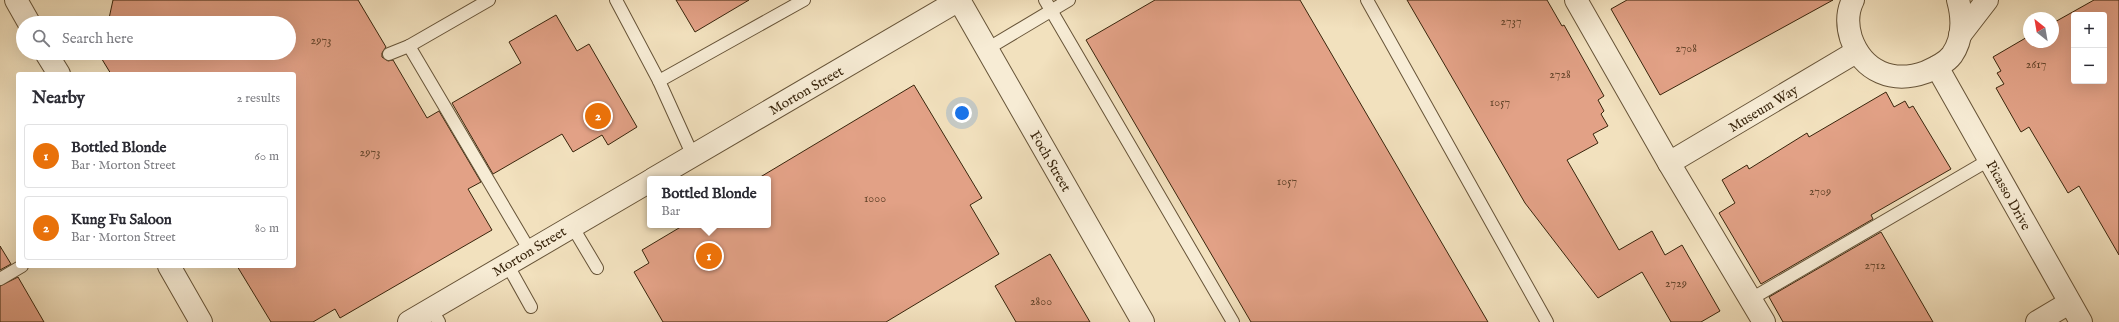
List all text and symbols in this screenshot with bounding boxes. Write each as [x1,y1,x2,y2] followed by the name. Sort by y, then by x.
[2023,12,2059,48] north arrow
[2071,12,2107,84] map controls
[2071,12,2107,48] button: +
[1500,14,1522,29] house number: 2737
[16,16,296,60] search box
[30,27,52,49] icon: search
[62,29,133,48] text: Search here
[311,33,331,48] house number: 2973
[1675,41,1697,56] house number: 2708
[2071,48,2107,84] button: −
[2026,57,2046,72] house number: 2617
[766,62,847,119] street label: Morton Street
[1549,67,1571,82] house number: 2728
[1725,81,1802,137] street label: Museum Way
[32,88,85,109] text: Nearby
[236,90,280,107] text: 2 results
[1490,95,1510,110] house number: 1057
[585,101,611,131] pin: 2
[952,103,972,123] your location
[1025,128,1075,195] street label: Foch Street
[71,138,166,157] text: Bottled Blonde
[360,145,380,160] house number: 2973
[44,148,48,165] text: 1
[254,148,279,165] text: 60 m
[71,157,176,174] text: Bar · Morton Street
[1982,157,2035,234] street label: Picasso Drive
[1277,174,1297,189] house number: 1057
[647,176,771,228] popup
[661,184,757,203] text: Bottled Blonde
[1809,184,1831,199] house number: 2709
[864,191,886,206] house number: 1000
[661,203,680,220] text: Bar
[71,210,172,229] text: Kung Fu Saloon
[43,220,49,237] text: 2
[255,220,279,237] text: 80 m
[489,223,570,281] street label: Morton Street
[71,229,176,246] text: Bar · Morton Street
[696,241,722,271] pin: 1
[1864,258,1886,273] house number: 2712
[1665,276,1687,291] house number: 2729
[1030,294,1052,309] house number: 2800

